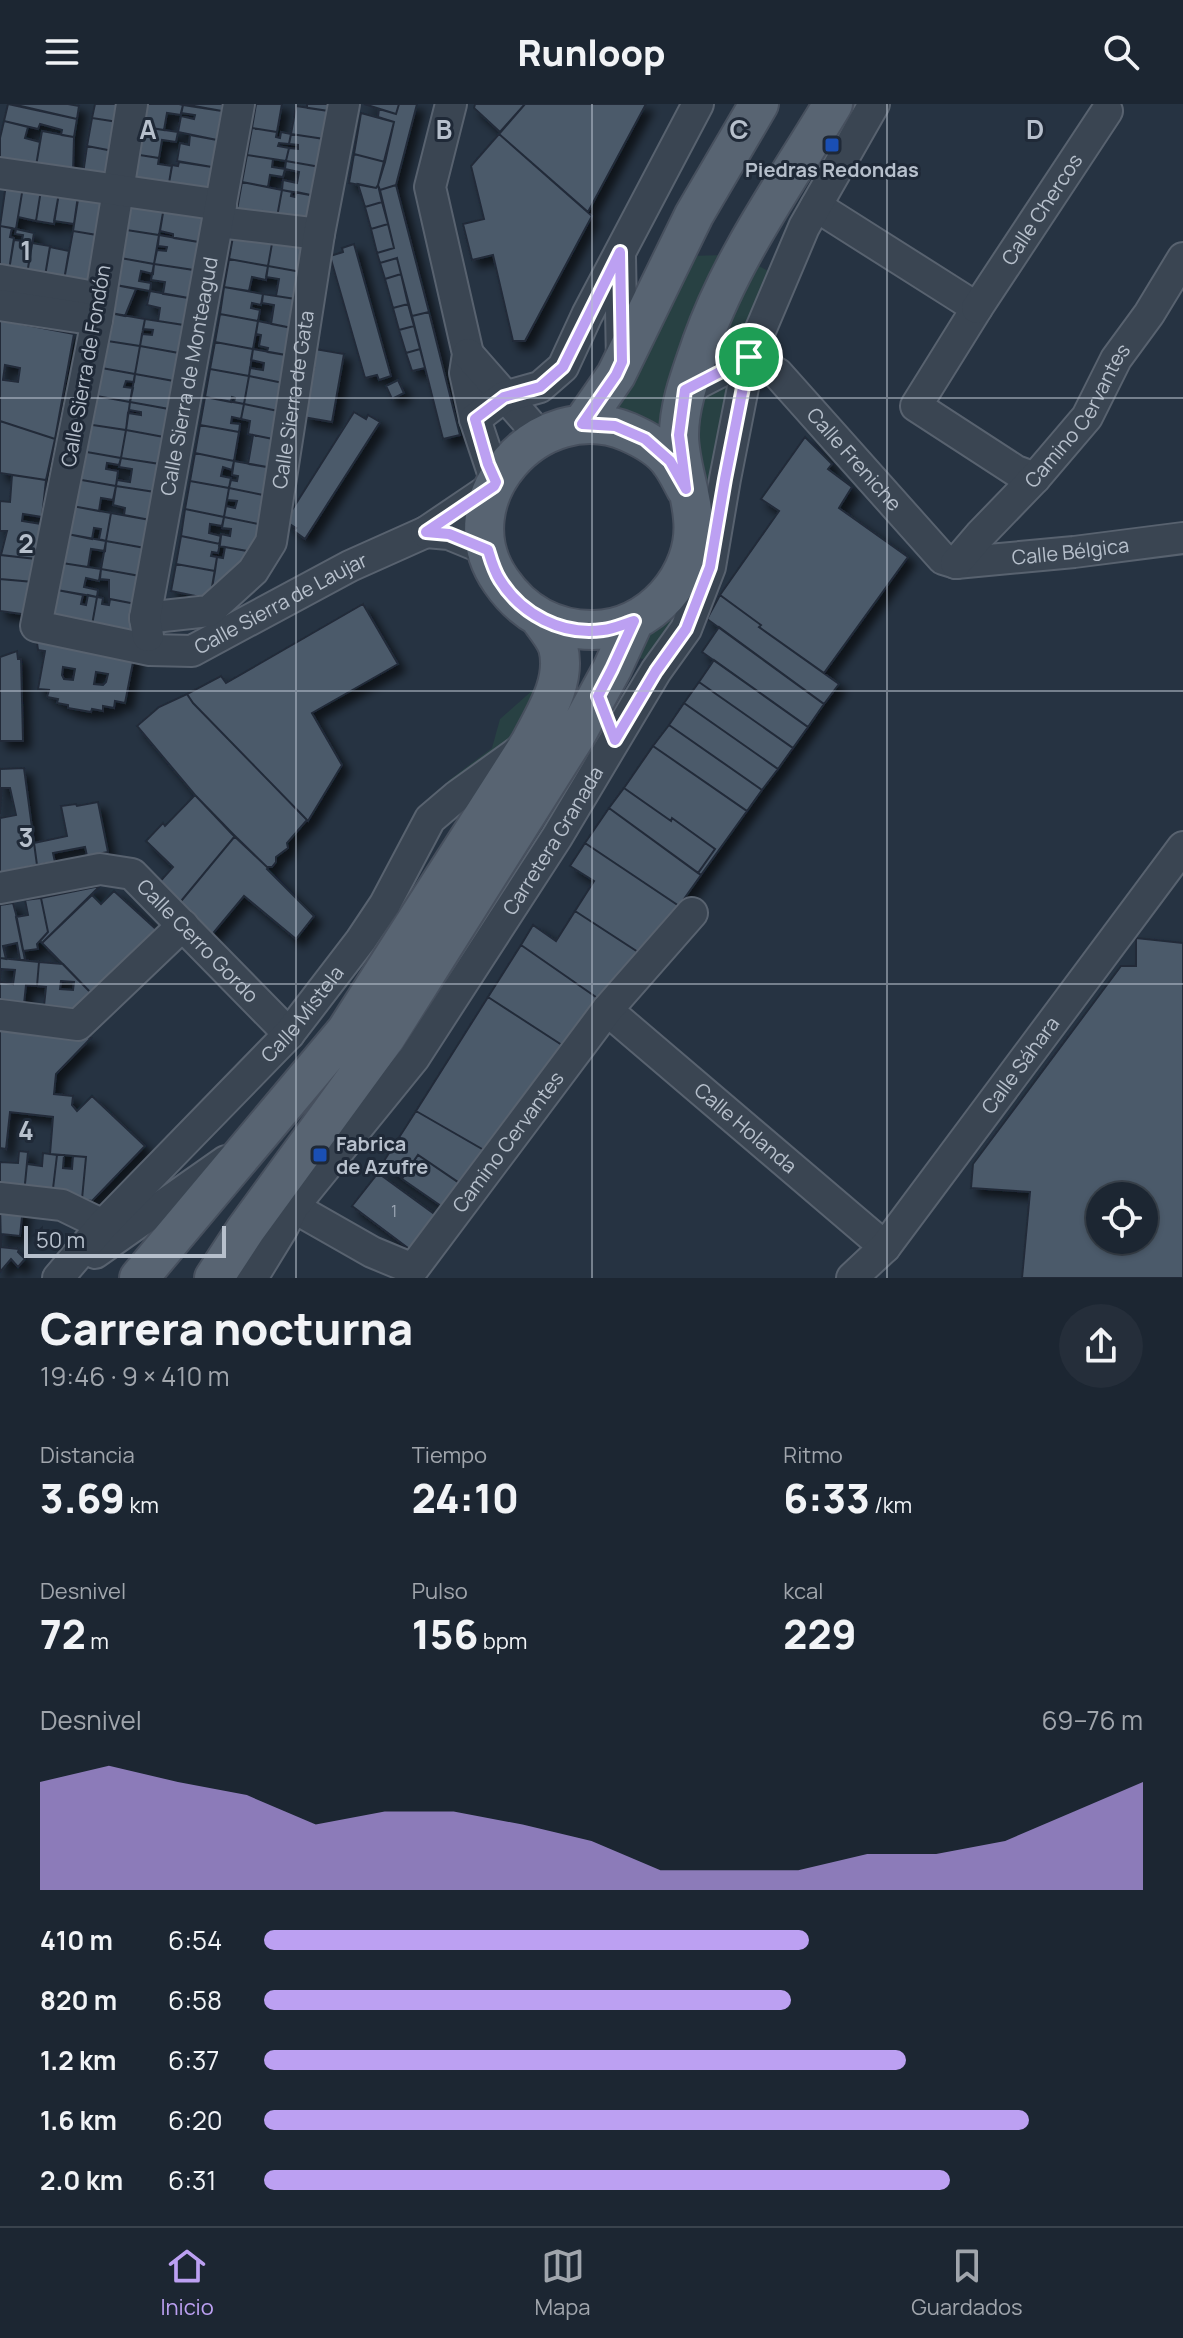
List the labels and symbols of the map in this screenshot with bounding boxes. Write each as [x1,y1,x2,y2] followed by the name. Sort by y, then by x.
[139,111,157,147] text: A
[436,111,452,147] text: B
[729,111,749,147] text: C
[1026,111,1044,147] text: D
[823,136,841,154] marker: Piedras Redondas
[995,148,1088,270] street label: Calle Chercos
[745,156,919,183] place label: Piedras Redondas
[20,232,32,268] text: 1
[154,255,224,498] street label: Calle Sierra de Monteagud
[54,263,117,469] street label: Calle Sierra de Fondón
[265,308,320,491] street label: Calle Sierra de Gata
[715,323,783,391] pin
[1018,338,1136,494] street label: Camino Cervantes
[801,401,908,517] street label: Calle Freniche
[18,525,34,561] text: 2
[1010,531,1130,571] street label: Calle Bélgica
[189,546,371,660] street label: Calle Sierra de Laujar
[496,761,609,920] street label: Carretera Granada
[18,819,34,855] text: 3
[131,873,265,1008] street label: Calle Cerro Gordo
[255,960,350,1068] street label: Calle Mistela
[975,1011,1065,1119] street label: Calle Sáhara
[446,1065,570,1218] street label: Camino Cervantes
[689,1076,803,1179] street label: Calle Holanda
[18,1112,34,1148] text: 4
[336,1130,428,1180] place label: Fabrica de Azufre
[311,1146,329,1164] marker: Fabrica de Azufre
[391,1200,397,1222] house number: 1
[24,1222,226,1258] scale bar

